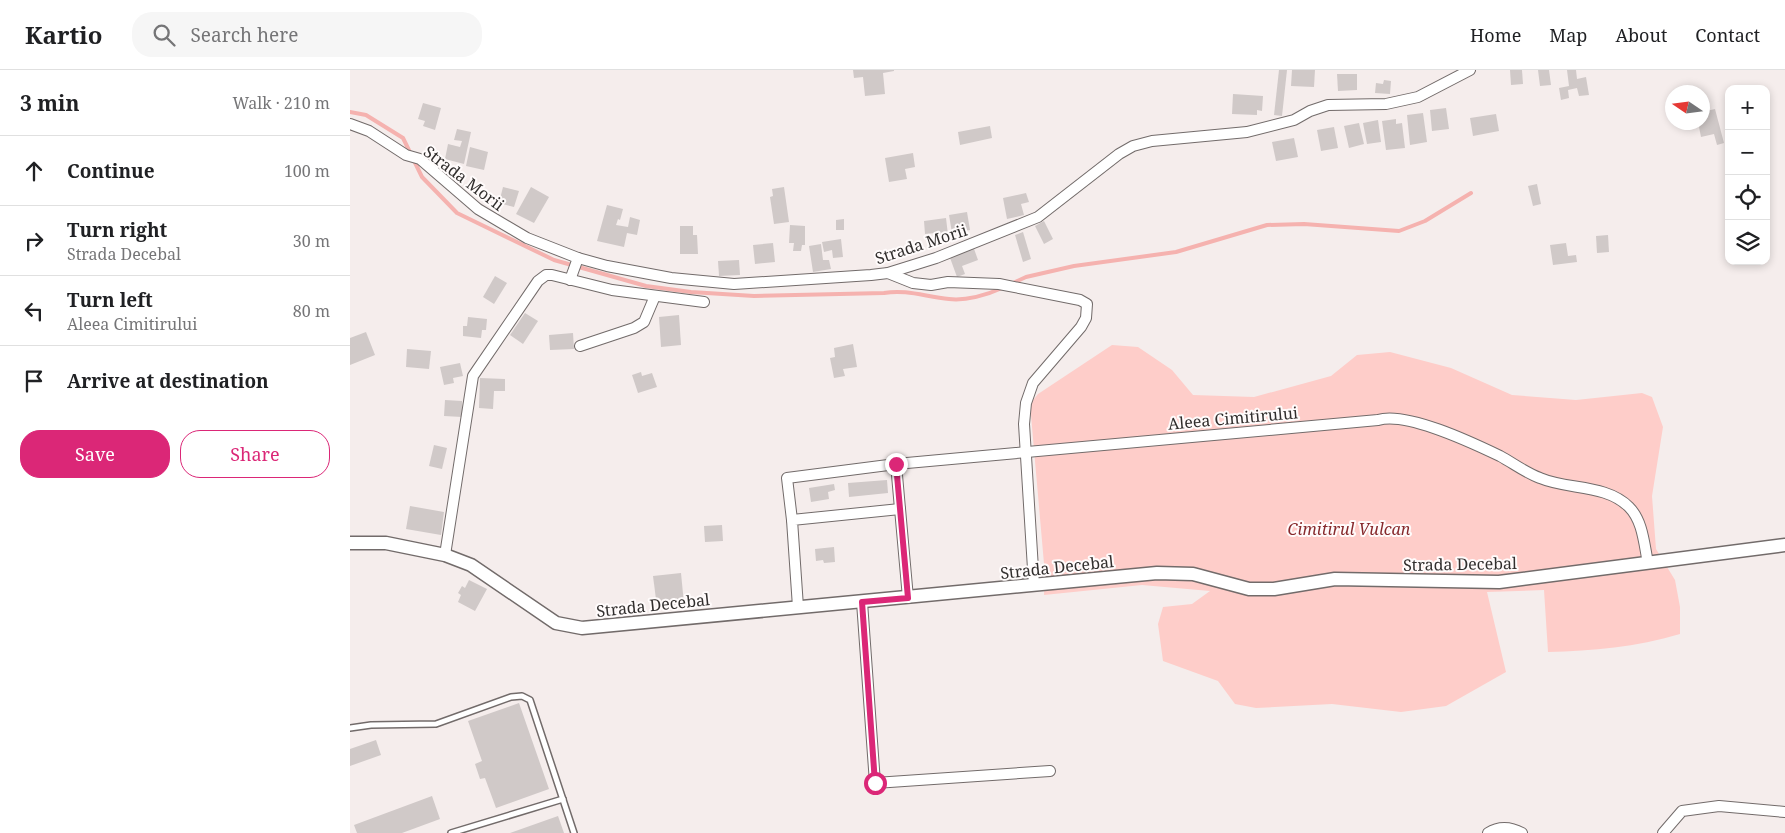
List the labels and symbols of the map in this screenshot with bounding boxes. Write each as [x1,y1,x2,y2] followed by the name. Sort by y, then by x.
[1665,85,1710,130] north arrow
[419,140,509,216] street label: Strada Morii
[872,219,970,269] street label: Strada Morii
[1167,401,1299,435] street label: Aleea Cimitirului
[885,453,908,476] route end
[1288,518,1411,540] park label: Cimitirul Vulcan
[999,550,1115,584] street label: Strada Decebal
[1403,552,1517,576] street label: Strada Decebal
[595,588,711,622] street label: Strada Decebal
[864,772,887,795] route start

